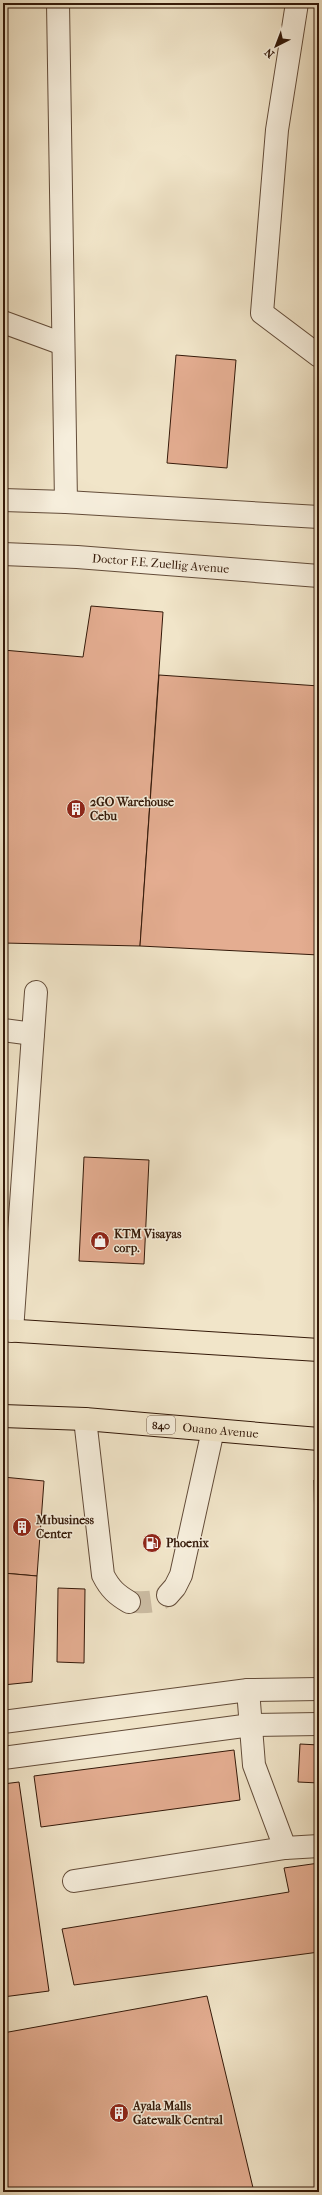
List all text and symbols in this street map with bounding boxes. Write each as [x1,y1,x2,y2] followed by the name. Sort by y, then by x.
[256,26,296,66] north arrow
[262,45,277,61] text: N
[92,551,230,576] street label: Doctor F.E. Zuellig Avenue
[90,795,174,823] place label: 2GO Warehouse Cebu
[65,798,87,820] building icon: 2GO Warehouse Cebu
[114,1227,182,1256] place label: KTM Visayas corp.
[89,1230,111,1252] shop icon: KTM Visayas corp.
[147,1416,175,1434] road number: 840
[182,1420,259,1441] street label: Ouano Avenue
[35,1513,94,1541] place label: M1business Center
[11,1516,33,1538] building icon: M1business Center
[141,1532,163,1554] fuel station icon: Phoenix
[166,1536,209,1550] place label: Phoenix
[132,2099,223,2127] place label: Ayala Malls Gatewalk Central
[108,2102,130,2124] building icon: Ayala Malls Gatewalk Central

